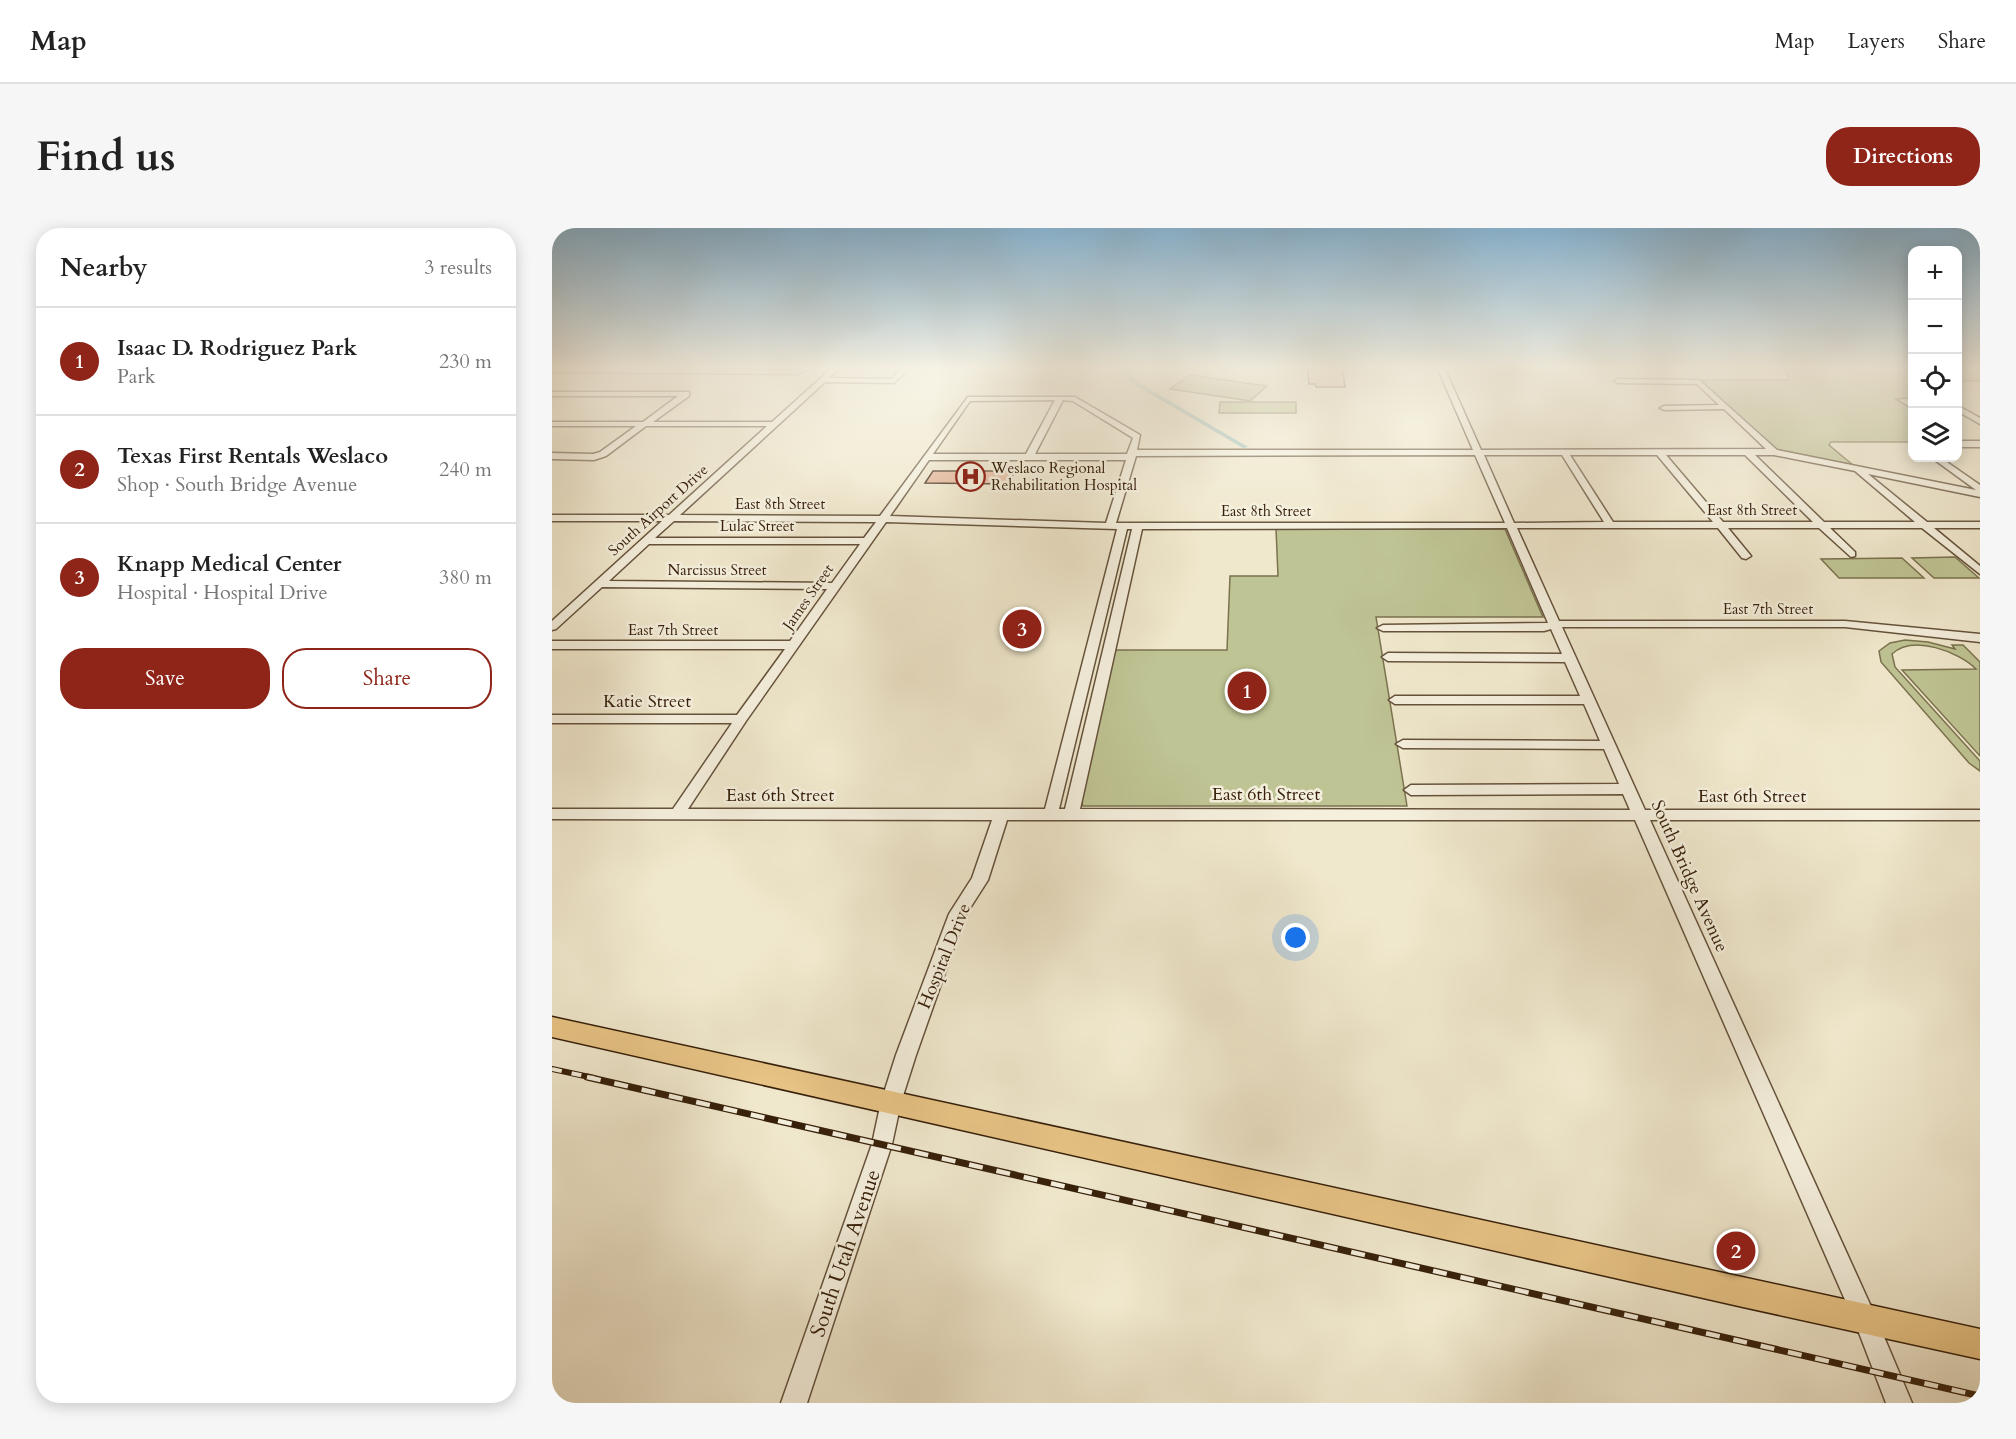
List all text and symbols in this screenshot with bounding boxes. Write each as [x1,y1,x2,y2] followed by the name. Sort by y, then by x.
[30,22,87,60] text: Map
[1775,27,1815,56] text: Map
[1848,27,1905,56] text: Layers
[1938,27,1986,56] text: Share
[1826,127,1980,186] button: Directions
[36,128,176,185] text: Find us
[1908,246,1962,462] map controls
[1908,246,1962,300] button: +
[60,250,148,285] text: Nearby
[424,254,492,281] text: 3 results
[1908,300,1962,354] button: −
[117,333,357,363] text: Isaac D. Rodriguez Park
[74,348,85,375] text: 1
[439,348,492,375] text: 230 m
[1908,354,1962,408] button: locate
[117,363,155,390] text: Park
[1908,408,1962,462] button: layers
[117,441,388,471] text: Texas First Rentals Weslaco
[74,456,85,483] text: 2
[439,456,492,483] text: 240 m
[990,458,1137,495] place label: Weslaco Regional Rehabilitation Hospital
[604,460,712,560] street label: South Airport Drive
[954,461,986,493] hospital icon: Weslaco Regional Rehabilitation Hospital
[117,471,357,498] text: Shop · South Bridge Avenue
[735,494,825,514] street label: East 8th Street
[1707,500,1797,520] street label: East 8th Street
[1221,501,1311,521] street label: East 8th Street
[720,516,795,536] street label: Lulac Street
[117,549,342,579] text: Knapp Medical Center
[667,560,767,580] street label: Narcissus Street
[777,560,838,636] street label: James Street
[74,564,85,591] text: 3
[439,564,492,591] text: 380 m
[117,579,328,606] text: Hospital · Hospital Drive
[1723,599,1813,619] street label: East 7th Street
[1002,606,1042,652] pin: 3
[628,620,718,640] street label: East 7th Street
[60,648,270,709] button: Save
[282,648,492,709] button: Share
[1228,668,1266,714] pin: 1
[603,689,691,714] street label: Katie Street
[1212,782,1320,807] street label: East 6th Street
[726,783,834,808] street label: East 6th Street
[1698,784,1806,809] street label: East 6th Street
[1645,796,1734,956] street label: South Bridge Avenue
[912,900,977,1013] street label: Hospital Drive
[1281,923,1310,952] your location
[803,1166,888,1341] street label: South Utah Avenue
[1716,1228,1756,1274] pin: 2

